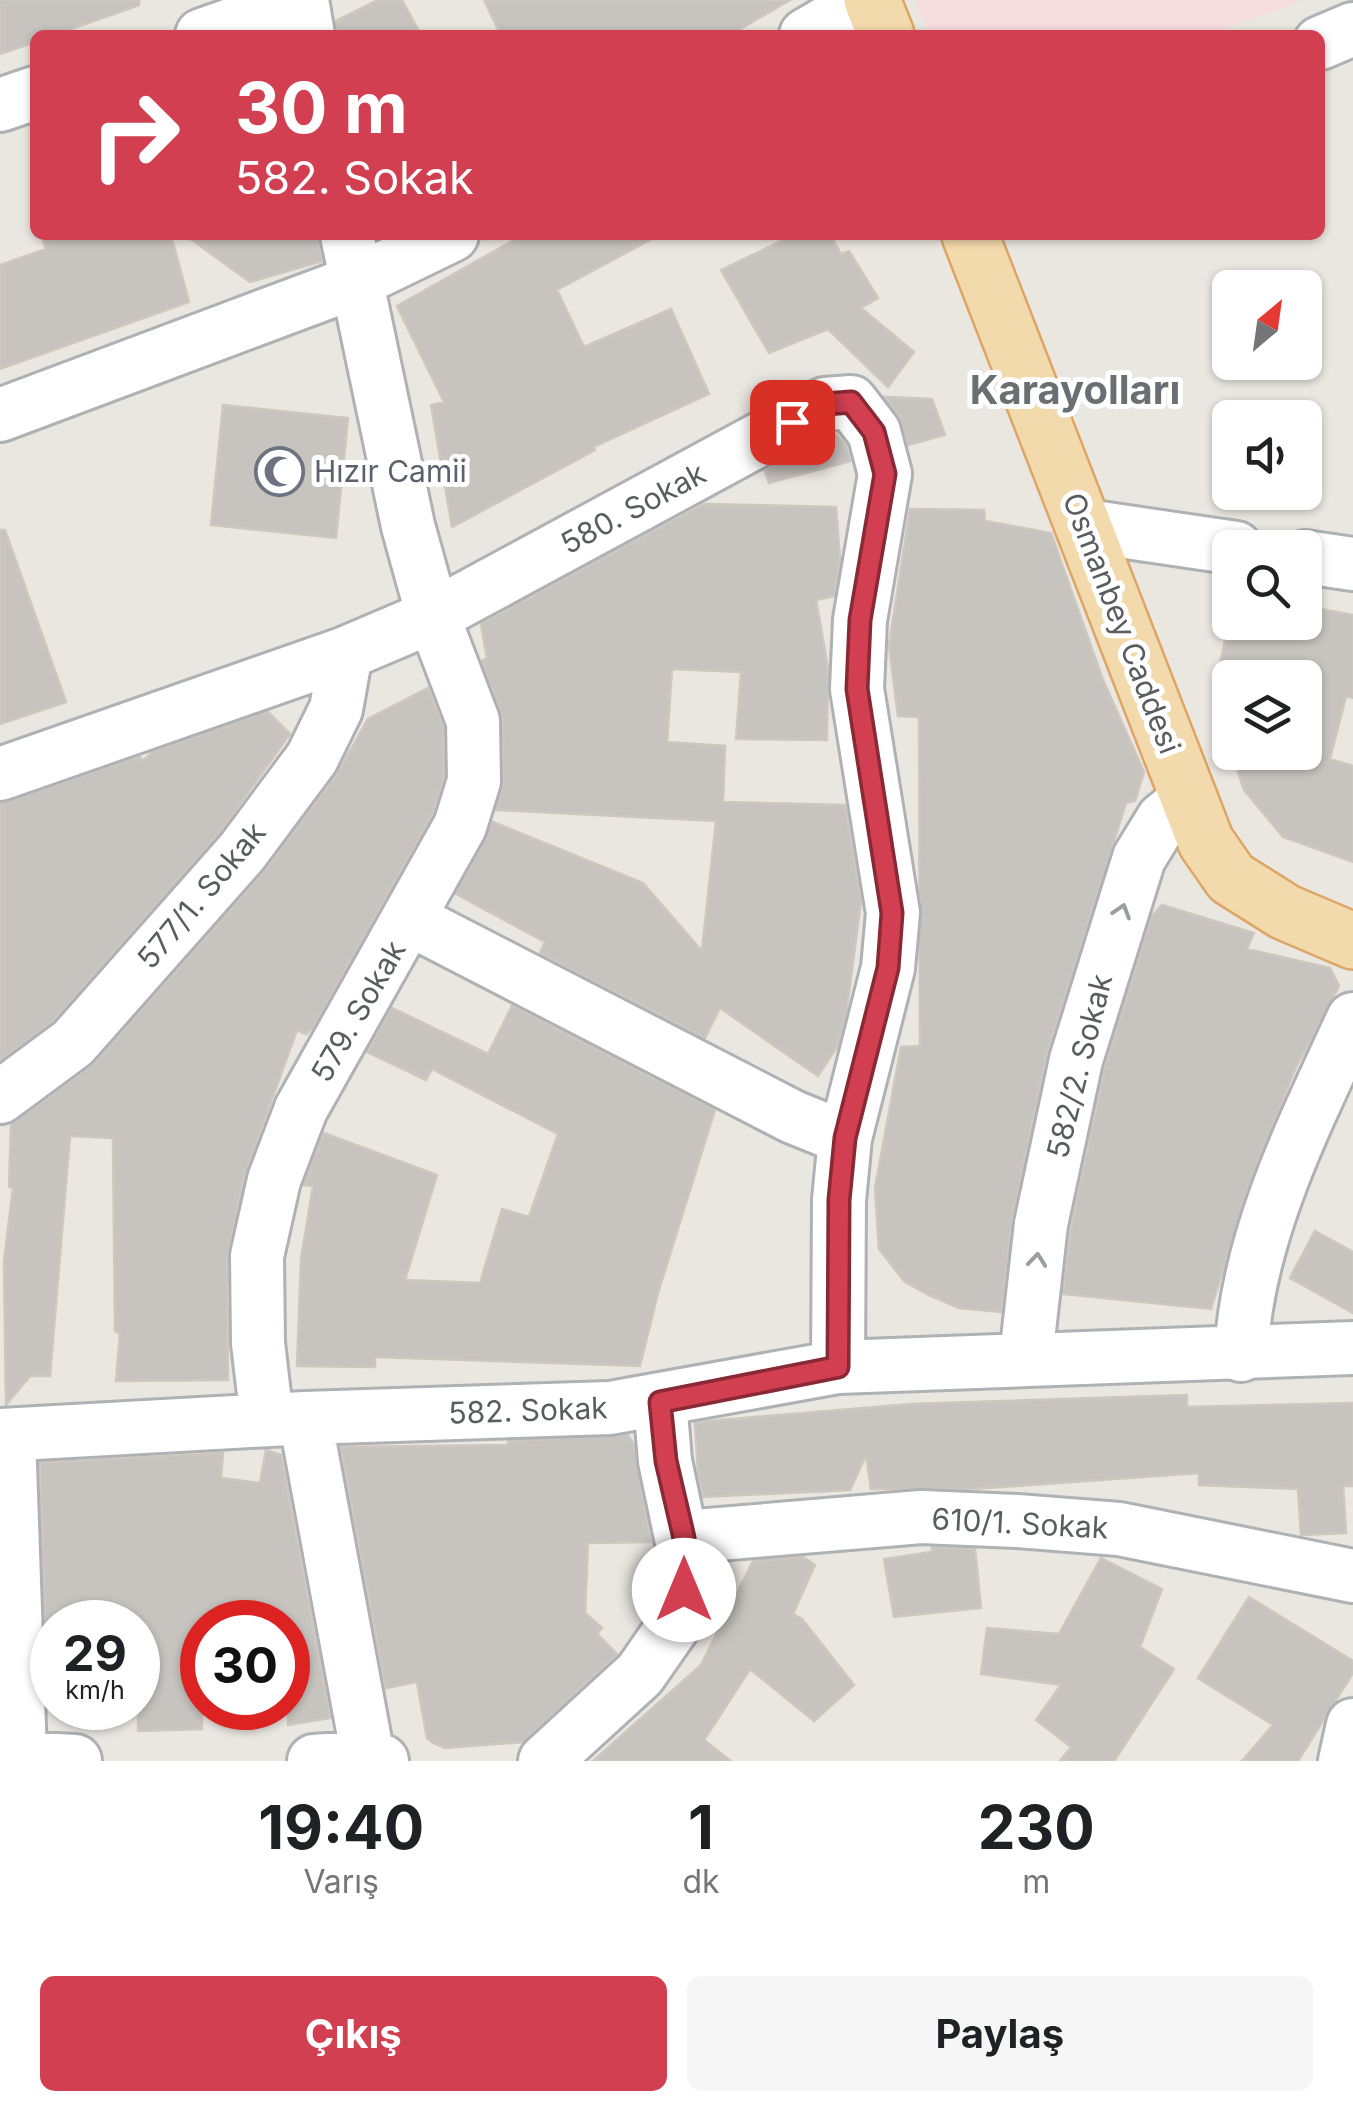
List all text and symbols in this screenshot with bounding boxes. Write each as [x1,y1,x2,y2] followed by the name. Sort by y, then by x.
[235,65,408,150] text: 30 m
[70,70,200,200] icon: right
[235,150,474,205] text: 582. Sokak
[1212,270,1322,380] north arrow
[1212,270,1322,770] map controls
[970,365,1180,414] district label: Karayolları
[750,380,835,465] pin
[765,395,820,450] icon: arrive
[1212,400,1322,510] button: sound
[253,445,305,497] mosque icon: Hızır Camii
[314,453,467,489] place label: Hızır Camii
[554,455,712,561] street label: 580. Sokak
[1056,488,1188,758] street label: Osmanbey Caddesi
[1212,530,1322,640] button: search
[1212,660,1322,770] button: layers
[129,814,273,975] street label: 577/1. Sokak
[1110,903,1131,920] one-way arrow
[303,934,413,1088] street label: 579. Sokak
[1039,970,1119,1162] street label: 582/2. Sokak
[1026,1252,1047,1268] one-way arrow
[448,1389,609,1431] street label: 582. Sokak
[931,1500,1110,1546] street label: 610/1. Sokak
[632,1538,736,1642] position arrow
[180,1600,310,1730] speed limit sign: 30
[63,1623,127,1683] text: 29
[65,1675,125,1705] text: km/h
[258,1791,424,1863] text: 19:40
[688,1791,714,1863] text: 1
[978,1791,1095,1863] text: 230
[303,1862,379,1901] text: Varış
[682,1862,720,1901] text: dk
[1022,1862,1050,1901] text: m
[40,1976,667,2091] button: Çıkış
[687,1976,1313,2091] button: Paylaş

